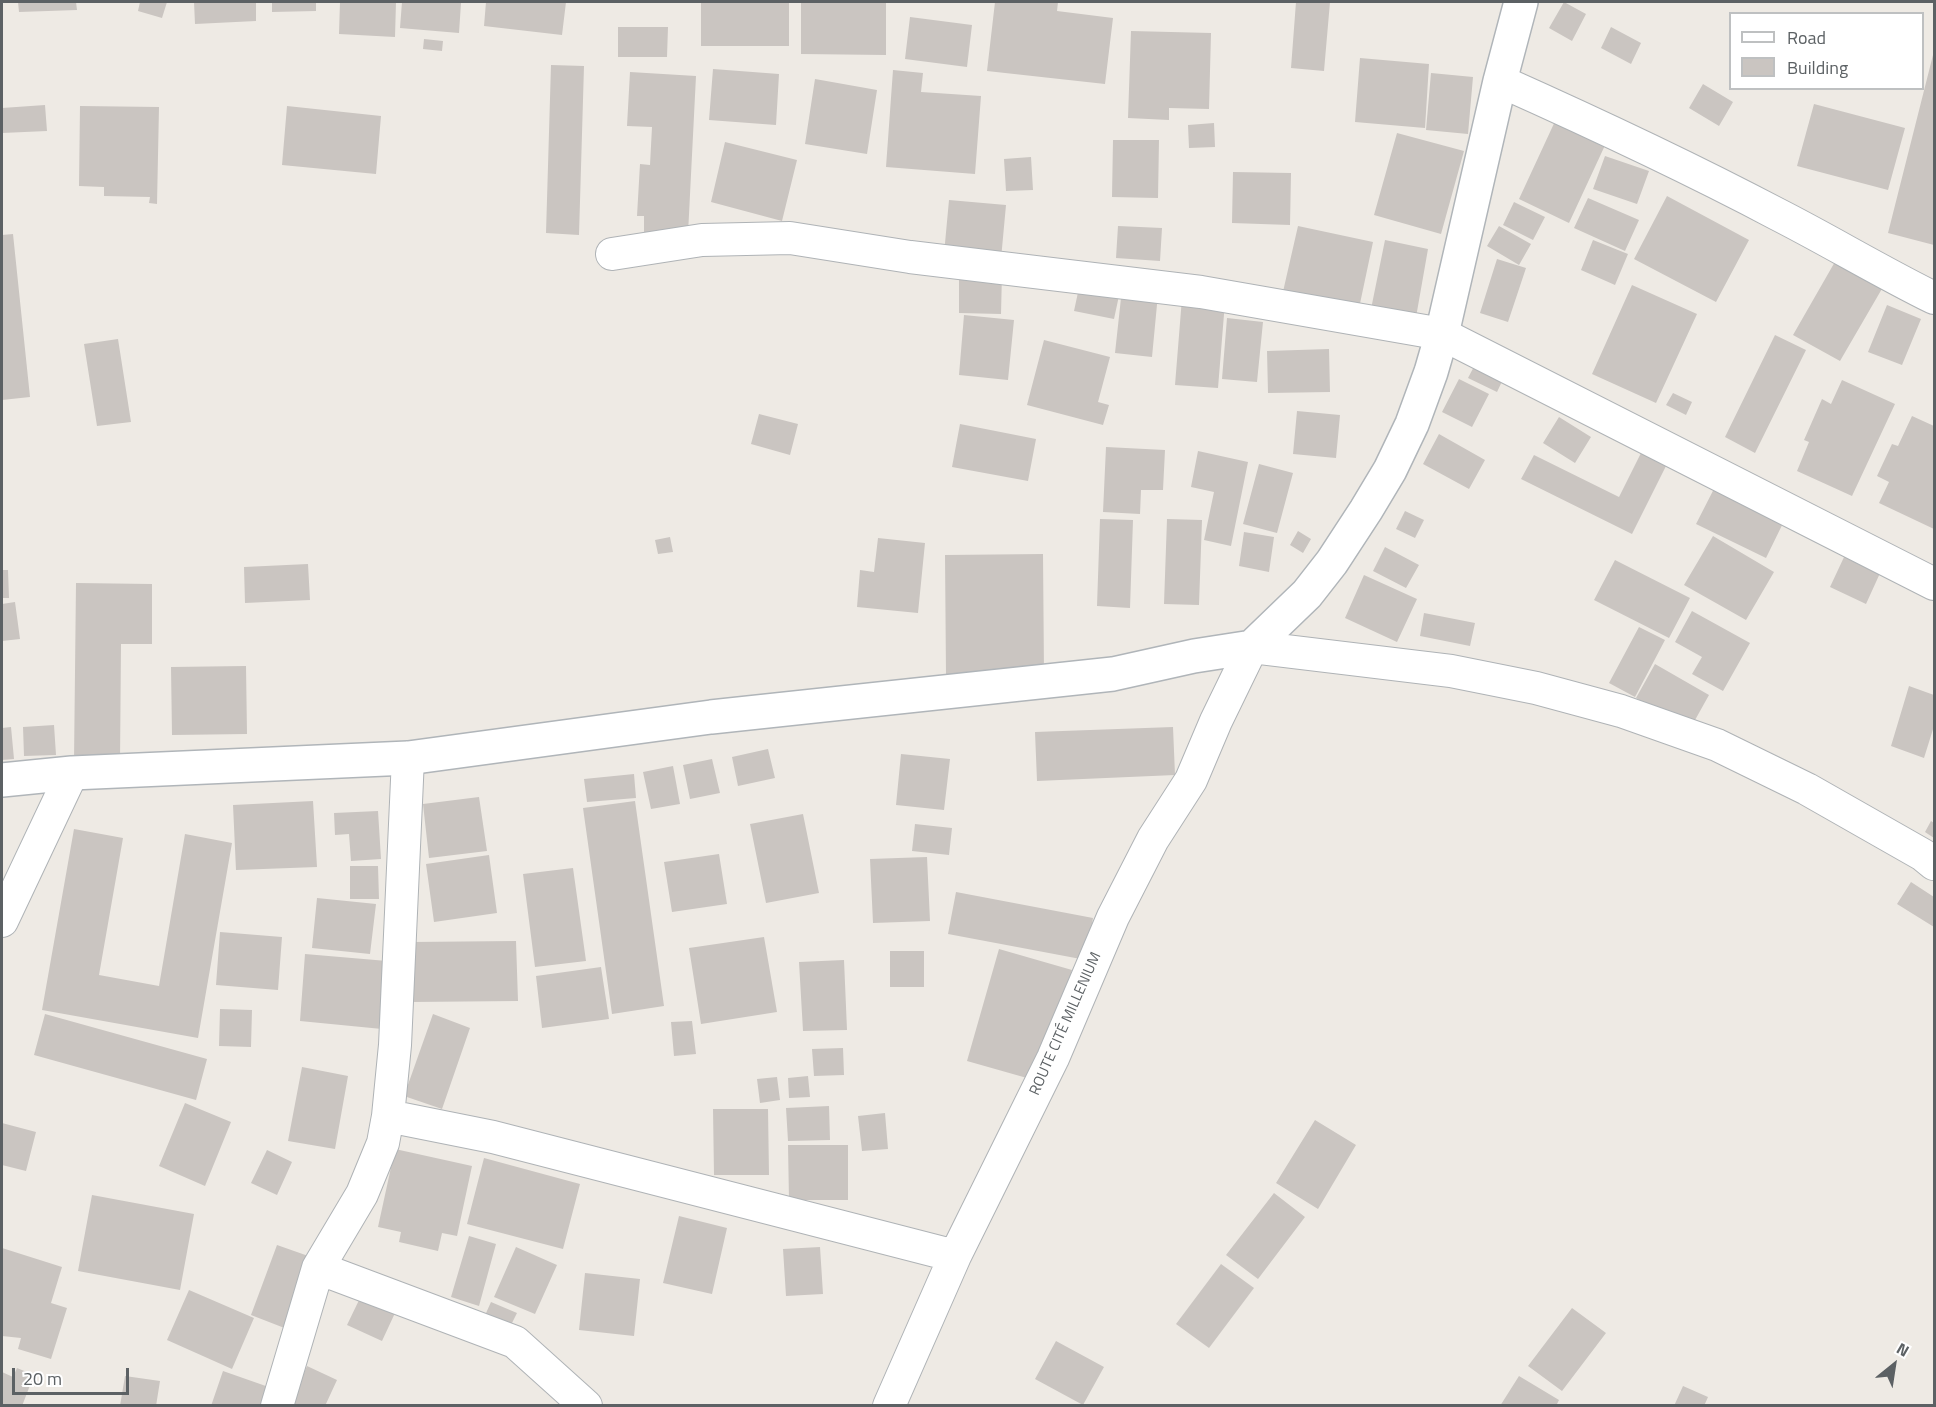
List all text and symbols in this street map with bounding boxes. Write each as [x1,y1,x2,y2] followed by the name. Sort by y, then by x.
[1729,12,1924,90] legend
[1787,24,1826,51] text: Road
[1787,54,1848,81] text: Building
[1026,950,1106,1098] street label: ROUTE CITÉ MILLENIUM
[1864,1335,1924,1395] north arrow
[1892,1336,1914,1363] text: N
[15,1356,132,1394] scale bar
[23,1365,62,1392] text: 20 m

